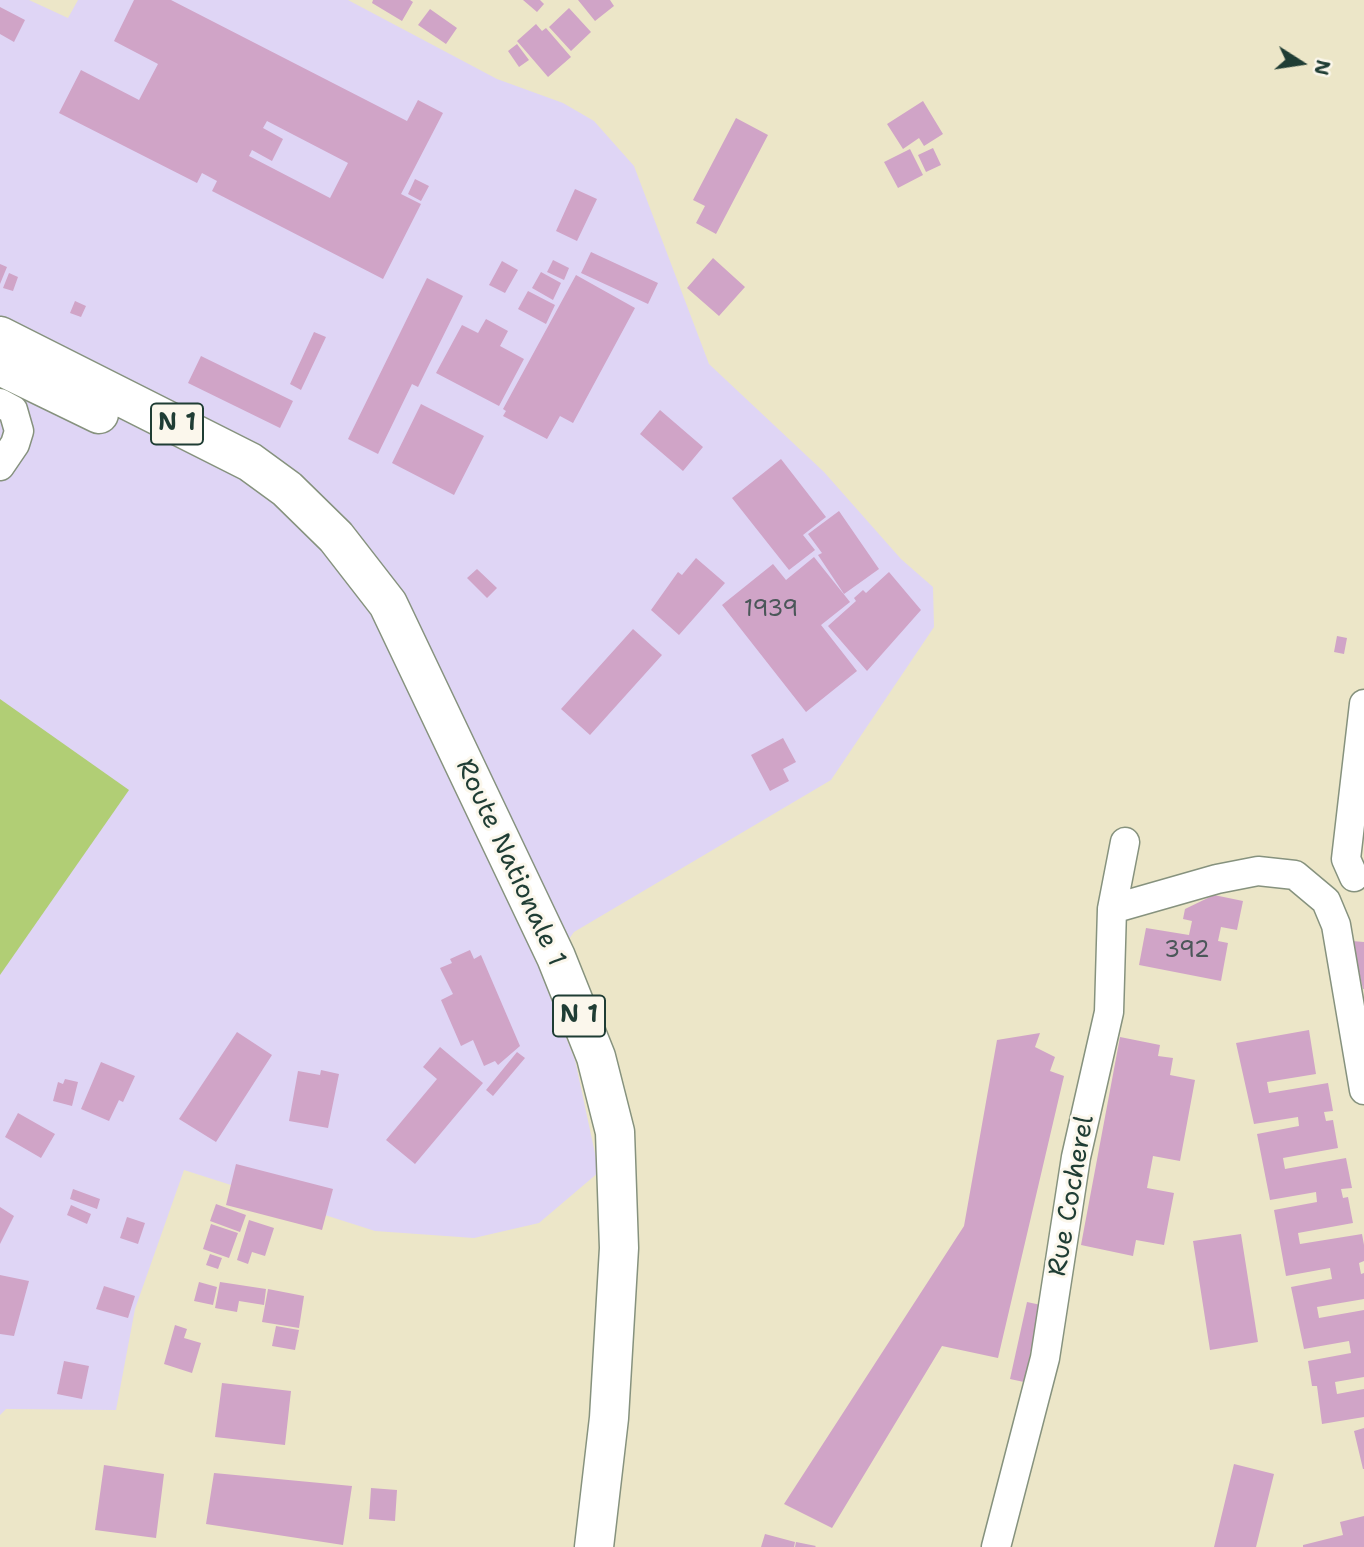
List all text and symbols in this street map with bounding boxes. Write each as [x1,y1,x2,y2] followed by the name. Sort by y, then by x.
[1266,28,1336,98] north arrow
[1308,58,1336,77] text: N
[151,404,203,444] road number: N 1
[744,596,798,624] house number: 1939
[448,755,572,971] street label: Route Nationale 1
[1164,937,1210,965] house number: 392
[553,996,605,1036] road number: N 1
[1043,1113,1101,1279] street label: Rue Cocherel

